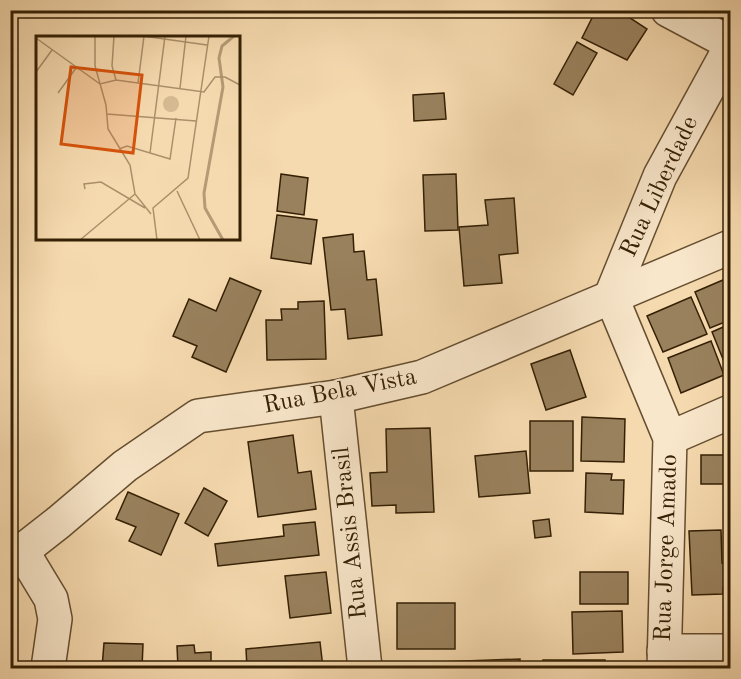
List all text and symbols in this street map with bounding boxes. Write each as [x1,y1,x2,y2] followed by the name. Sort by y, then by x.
[36,36,240,240] inset map
[617,113,703,261] street label: Rua Liberdade
[261,365,419,419] street label: Rua Bela Vista
[330,446,372,620] street label: Rua Assis Brasil
[652,454,682,642] street label: Rua Jorge Amado

